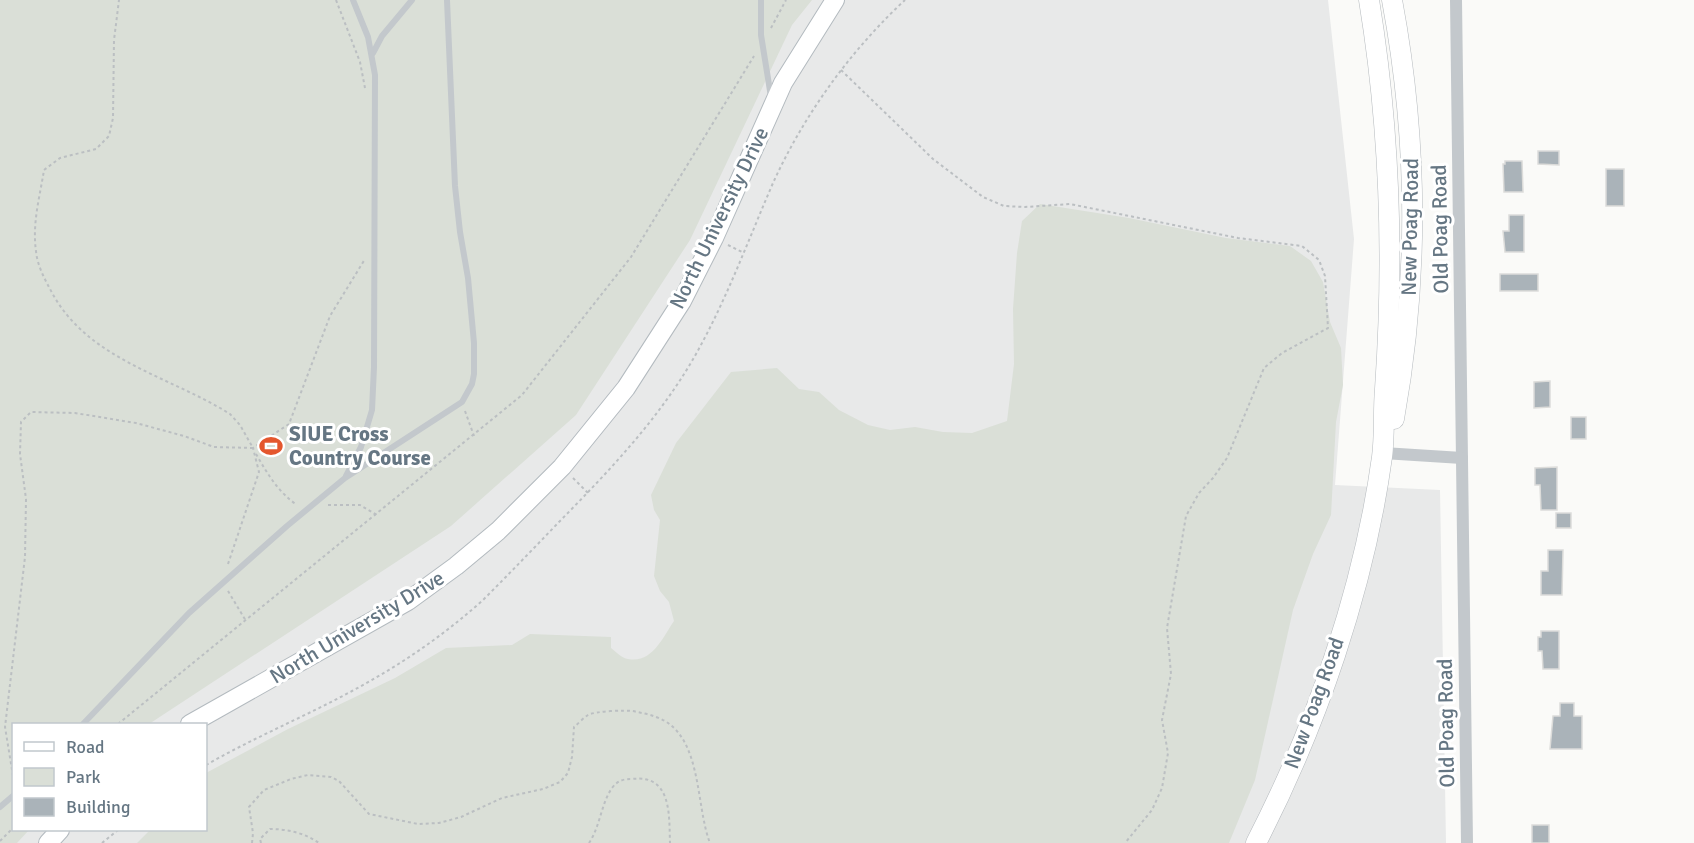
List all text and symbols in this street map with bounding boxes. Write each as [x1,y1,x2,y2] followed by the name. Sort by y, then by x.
[664,123,774,313] street label: North University Drive
[1396,158,1424,296] street label: New Poag Road
[1426,164,1454,294] street label: Old Poag Road
[289,421,431,471] place label: SIUE Cross Country Course
[258,433,284,459] sports icon: SIUE Cross Country Course
[265,565,449,689] street label: North University Drive
[1278,634,1350,772] street label: New Poag Road
[1432,658,1460,788] street label: Old Poag Road
[12,723,207,831] legend
[66,736,105,758] text: Road
[66,766,101,788] text: Park
[66,796,130,818] text: Building

